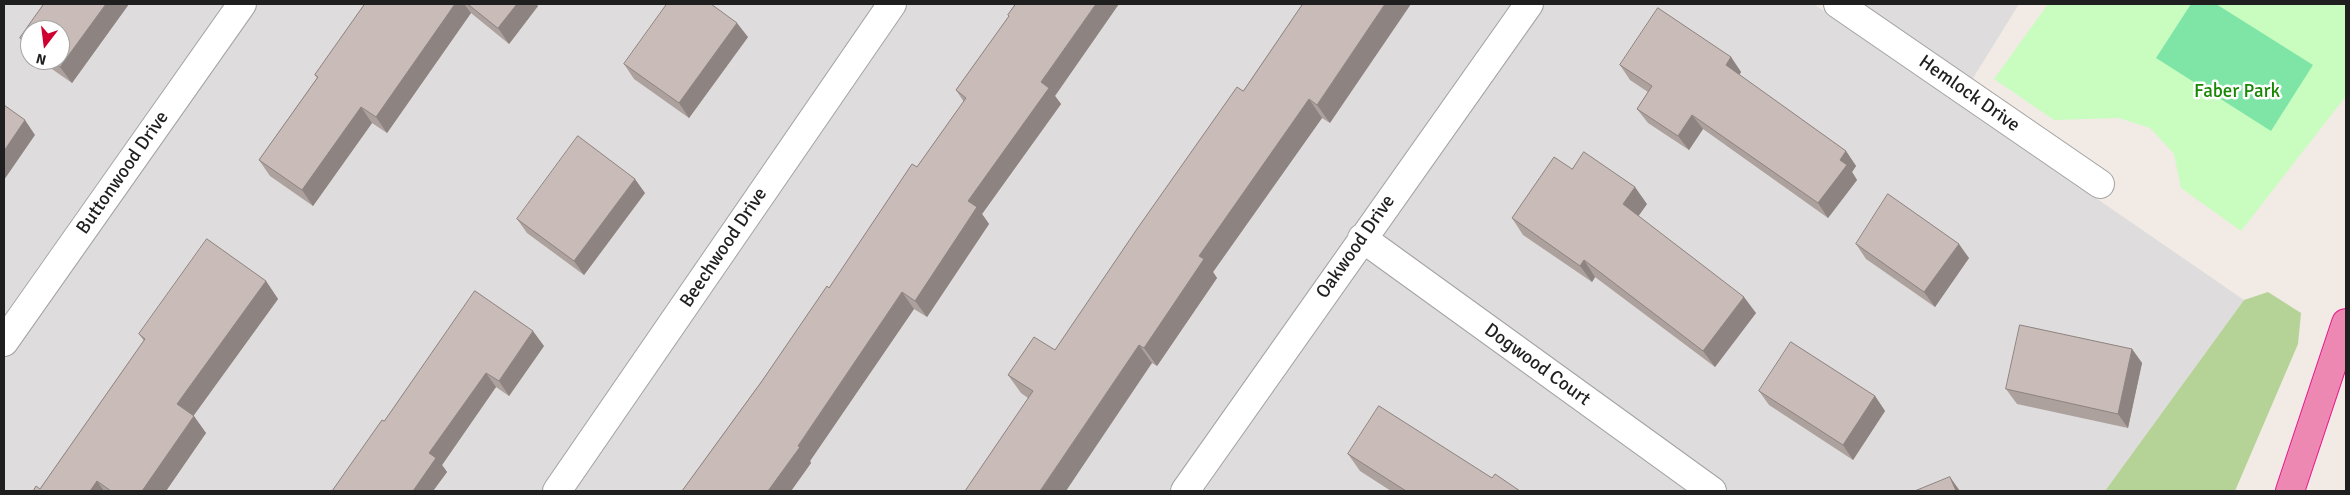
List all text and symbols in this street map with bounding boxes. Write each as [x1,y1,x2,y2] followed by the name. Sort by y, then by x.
[20,20,70,70] north arrow
[34,50,48,68] text: N
[1914,51,2024,137] street label: Hemlock Drive
[2194,81,2280,103] park label: Faber Park
[72,107,174,239] street label: Buttonwood Drive
[676,184,772,312] street label: Beechwood Drive
[1312,191,1400,303] street label: Oakwood Drive
[1480,319,1594,411] street label: Dogwood Court

